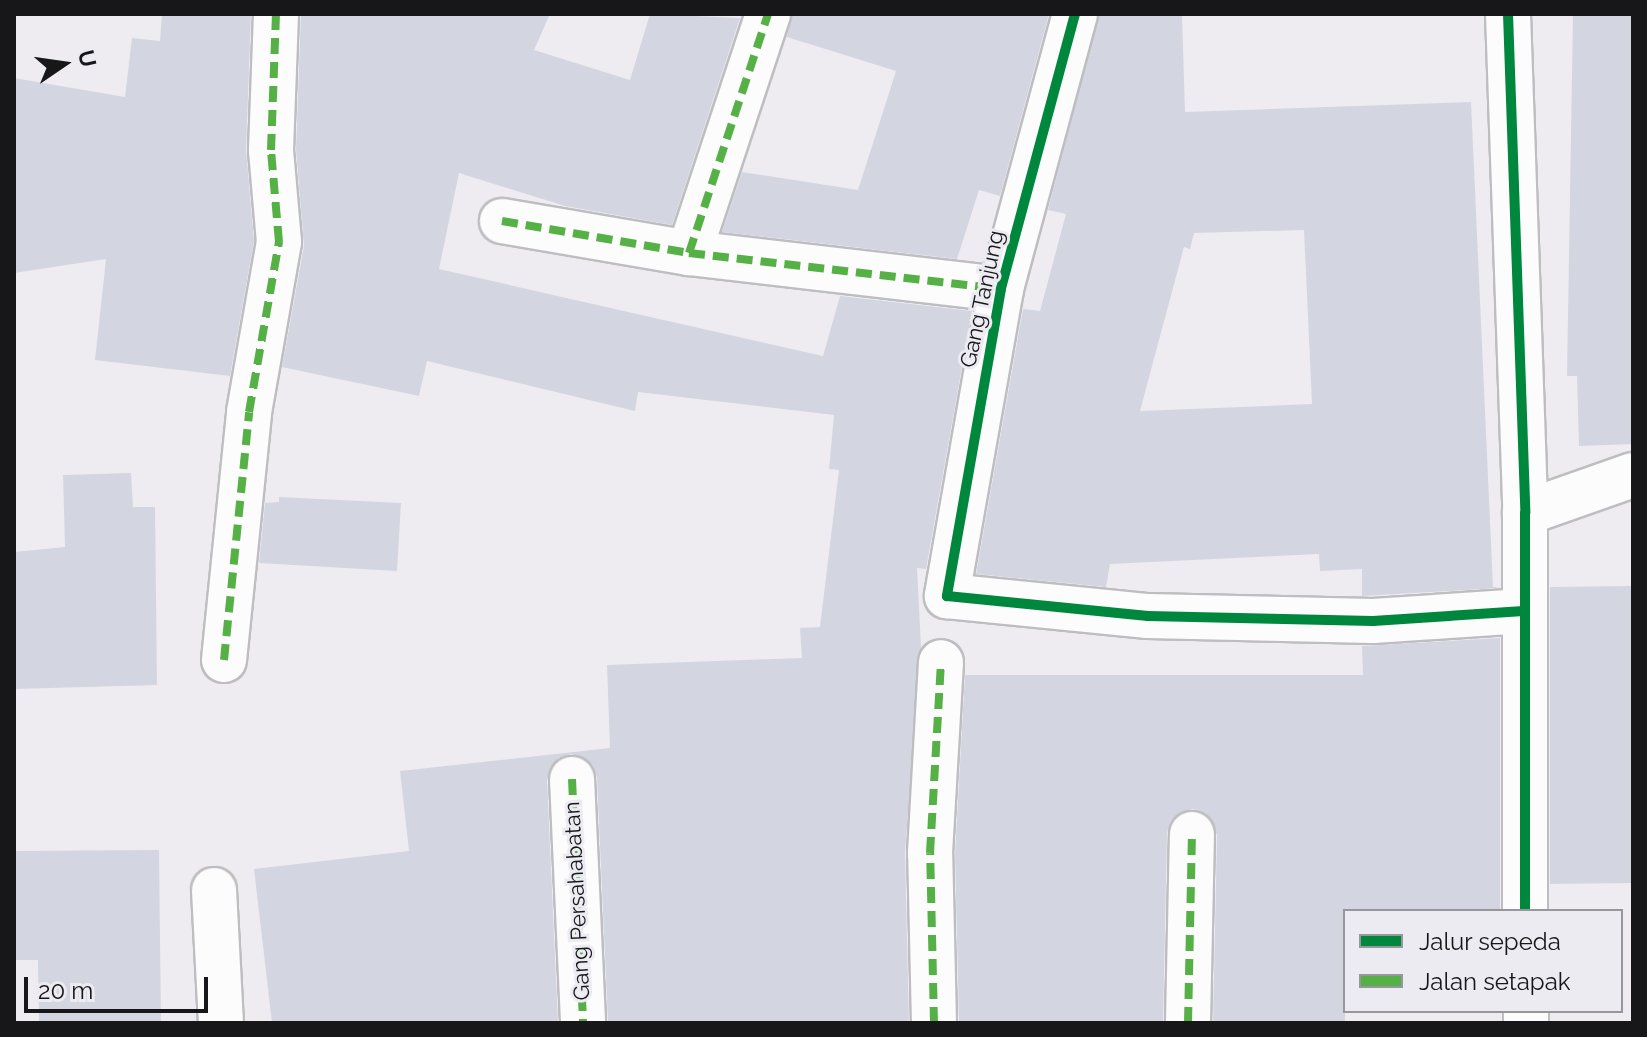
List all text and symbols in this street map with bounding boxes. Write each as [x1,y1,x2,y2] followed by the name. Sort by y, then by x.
[24,24,104,104] north arrow
[73,48,102,70] text: U
[955,228,1009,370] street label: Gang Tanjung
[559,801,595,1001] street label: Gang Persahabatan
[1343,909,1623,1013] legend
[1419,927,1561,956] text: Jalur sepeda
[28,961,212,1011] scale bar
[1419,967,1570,996] text: Jalan setapak
[38,976,93,1005] text: 20 m

